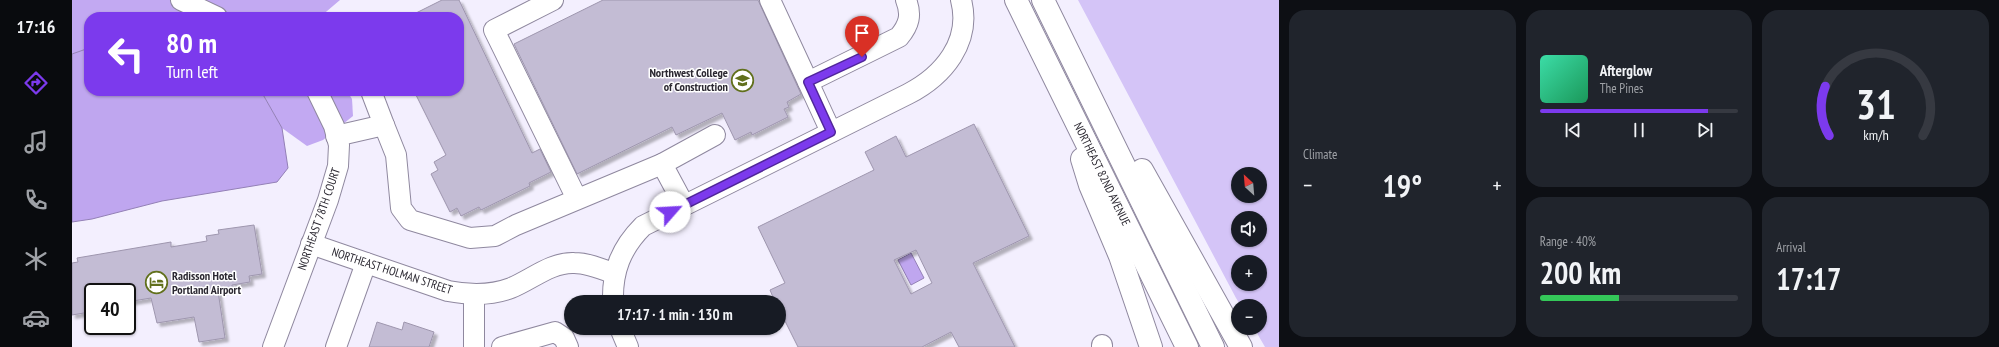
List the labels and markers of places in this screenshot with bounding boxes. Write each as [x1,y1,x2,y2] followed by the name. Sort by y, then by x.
[845,16,879,57] pin
[649,65,728,94] place label: Northwest College of Construction
[730,67,756,93] school or university icon: Northwest College of Construction
[172,268,241,297] place label: Radisson Hotel Portland Airport
[143,270,169,296] hotel icon: Radisson Hotel Portland Airport

